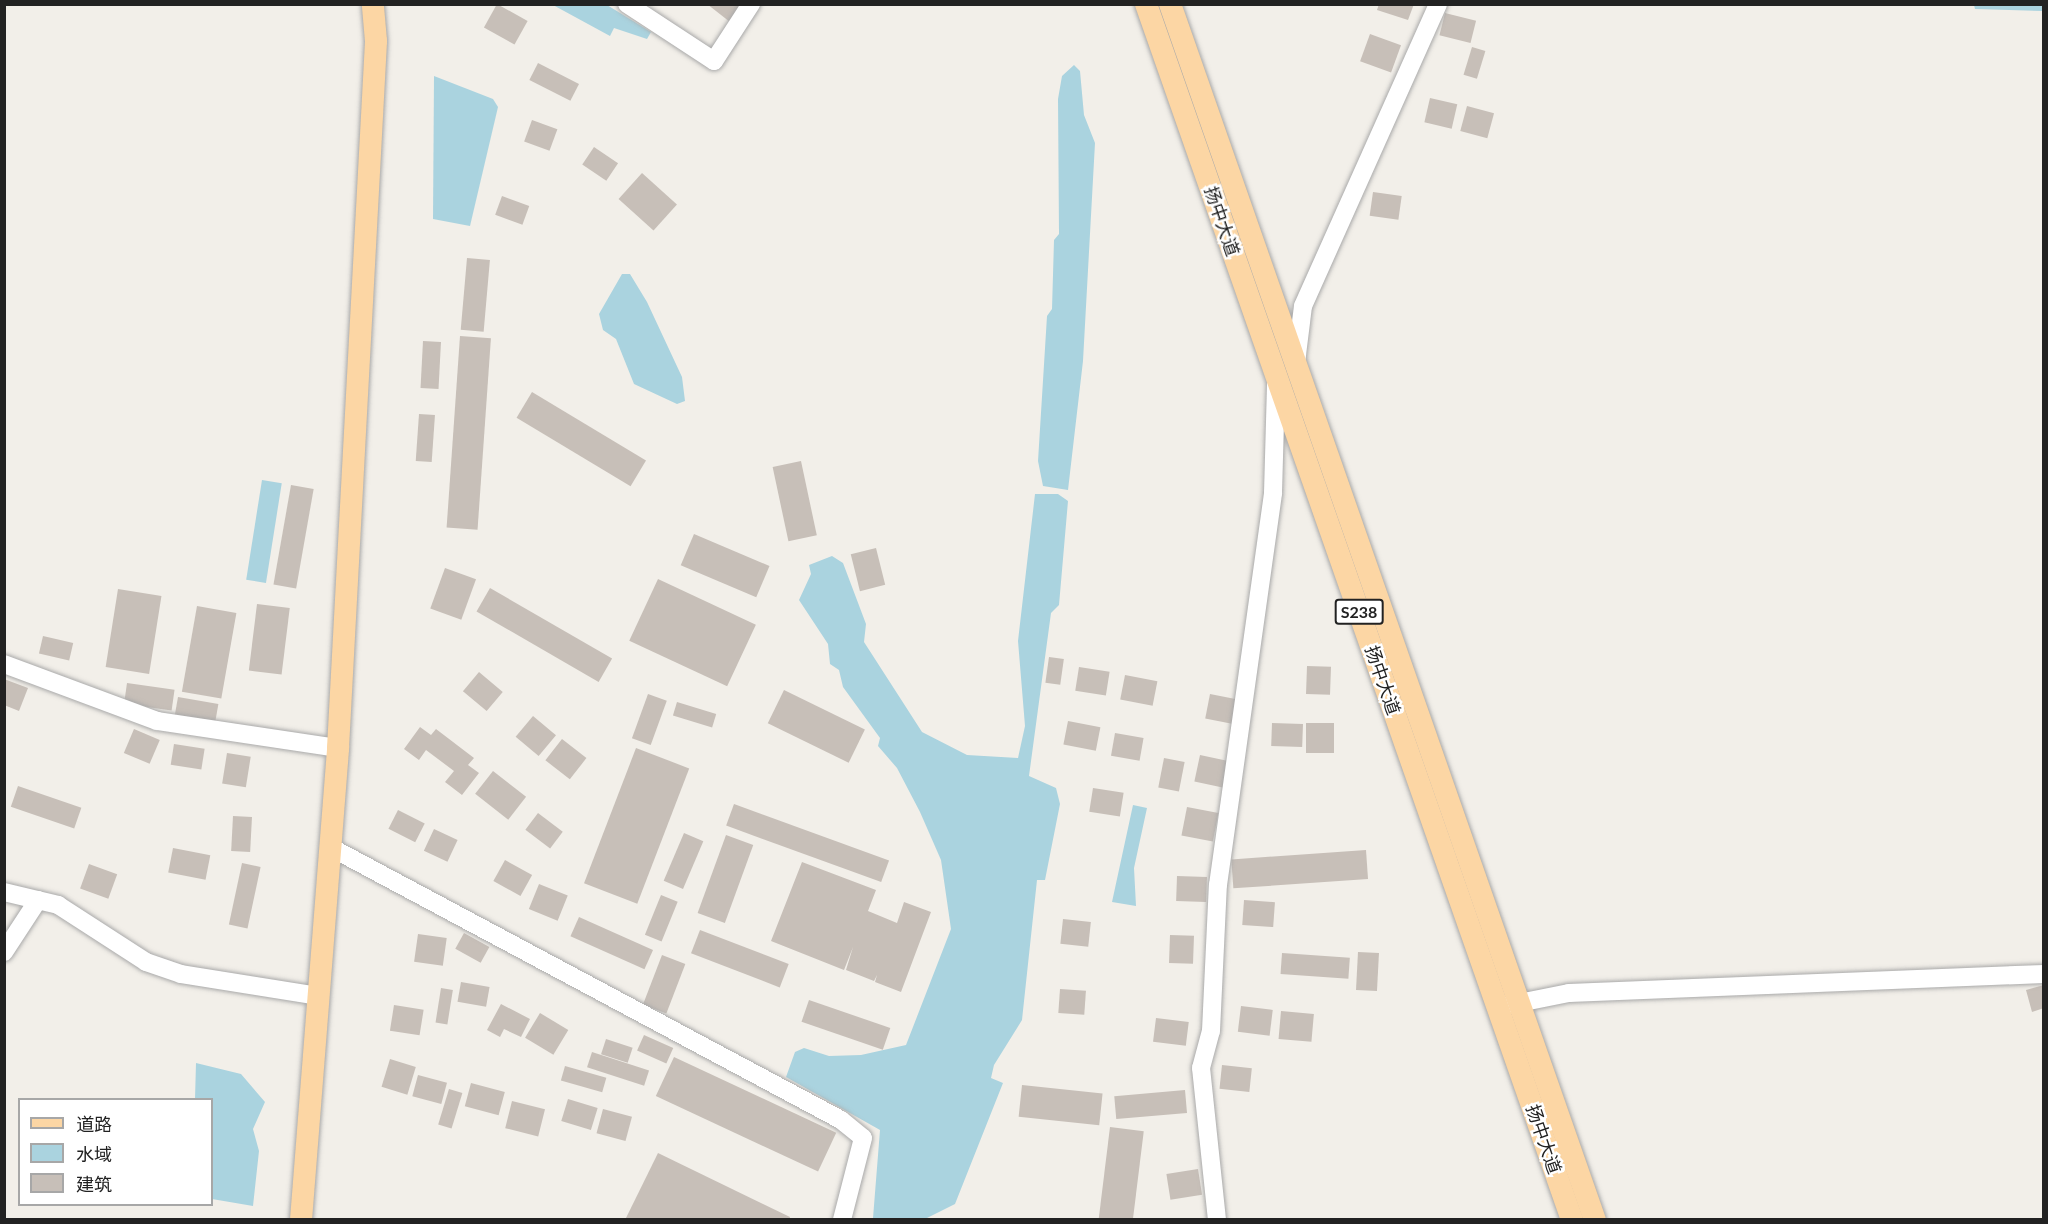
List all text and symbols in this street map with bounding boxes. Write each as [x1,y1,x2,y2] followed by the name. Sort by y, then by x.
[1200,183,1244,259] street label: 扬中大道
[1334,599,1384,625] road number: S238
[1361,642,1405,718] street label: 扬中大道
[18,1098,213,1206] legend
[1522,1101,1566,1177] street label: 扬中大道
[76,1113,112,1135] text: 道路
[76,1143,112,1165] text: 水域
[76,1173,112,1195] text: 建筑

